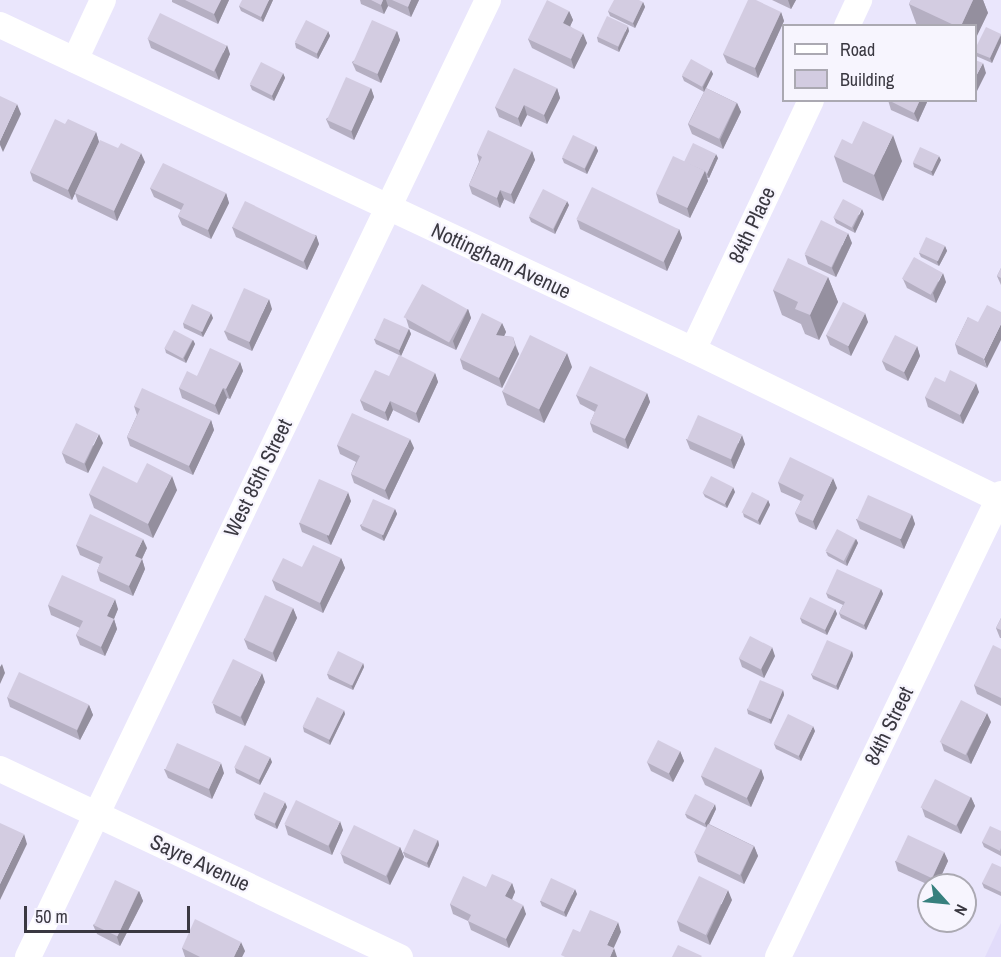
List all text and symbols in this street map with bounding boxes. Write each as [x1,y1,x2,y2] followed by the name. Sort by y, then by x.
[782,24,977,102] legend
[840,37,875,62] text: Road
[840,67,894,92] text: Building
[723,183,781,267] street label: 84th Place
[427,217,575,305] street label: Nottingham Avenue
[219,415,297,541] street label: West 85th Street
[859,683,919,769] street label: 84th Street
[146,829,254,897] street label: Sayre Avenue
[917,873,977,933] north arrow
[27,894,194,932] scale bar
[949,901,973,919] text: N
[35,904,68,929] text: 50 m

